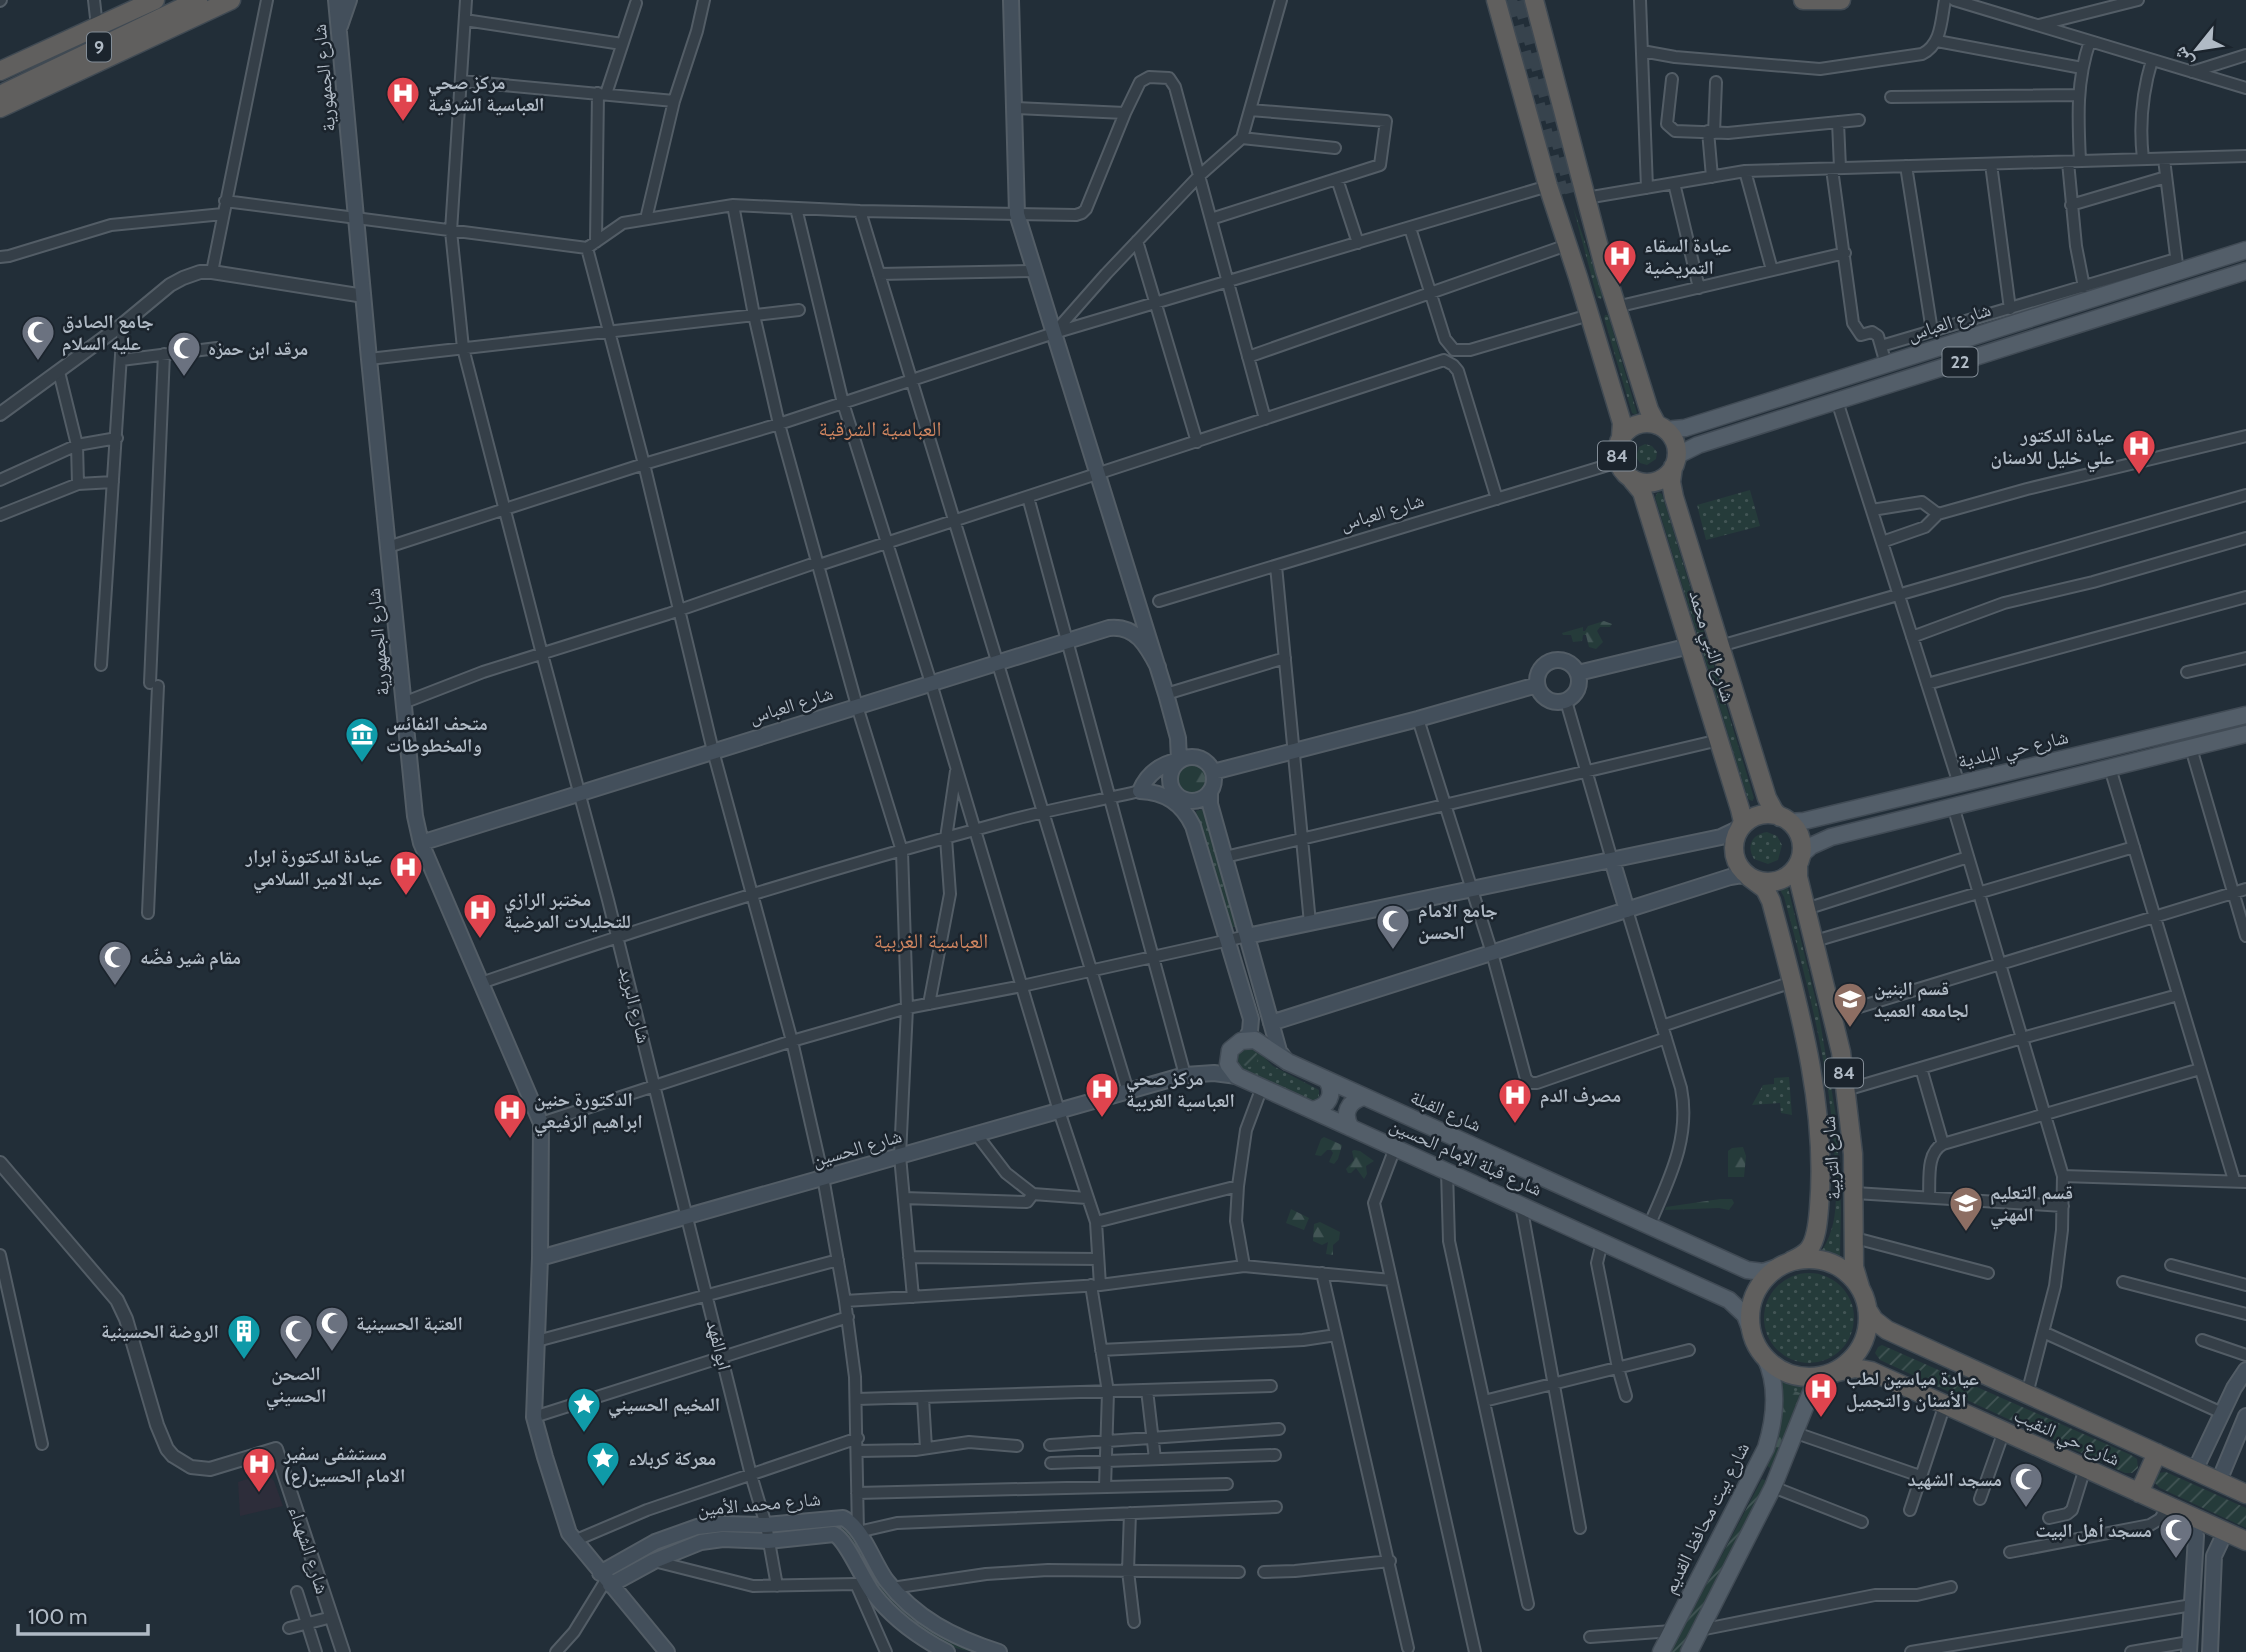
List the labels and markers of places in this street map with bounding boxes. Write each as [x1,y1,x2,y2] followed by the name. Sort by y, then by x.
[428,71,544,116] place label: مركز صحي العباسية الشرقية
[384,74,422,123] hospital icon: مركز صحي العباسية الشرقية
[1644,234,1732,279] place label: عيادة السقاء التمريضية
[1601,237,1639,286] hospital icon: عيادة السقاء التمريضية
[62,310,154,357] place label: جامع الصادق عليه السلام
[19,313,57,362] mosque icon: جامع الصادق عليه السلام
[165,329,203,378] mosque icon: مرقد ابن حمزه
[208,337,308,360] place label: مرقد ابن حمزه
[1990,424,2114,472] place label: عيادة الدكتور علي خليل للاسنان
[2120,427,2158,476] hospital icon: عيادة الدكتور علي خليل للاسنان
[386,712,488,757] place label: متحف النفائس والمخطوطات
[343,715,381,764] museum icon: متحف النفائس والمخطوطات
[245,845,382,893] place label: عيادة الدكتورة ابرار عبد الامير السلامي
[387,848,425,897] hospital icon: عيادة الدكتورة ابرار عبد الامير السلامي
[504,888,631,933] place label: مختبر الرازي للتحليلات المرضية
[461,891,499,940] hospital icon: مختبر الرازي للتحليلات المرضية
[1418,899,1498,944] place label: جامع الامام الحسن
[1374,902,1412,951] mosque icon: جامع الامام الحسن
[96,938,134,987] mosque icon: مقام شير فضّه
[140,946,241,971] place label: مقام شير فضّه
[1874,977,1969,1022] place label: قسم البنين لجامعه العميد
[1831,980,1869,1029] school or university icon: قسم البنين لجامعه العميد
[1126,1067,1235,1112] place label: مركز صحي العباسية الغربية
[1083,1070,1121,1119] hospital icon: مركز صحي العباسية الغربية
[1496,1076,1534,1125] hospital icon: مصرف الدم
[1540,1084,1621,1109] place label: مصرف الدم
[534,1088,643,1136] place label: الدكتورة حنين ابراهيم الرفيعي
[491,1091,529,1140] hospital icon: الدكتورة حنين ابراهيم الرفيعي
[1990,1181,2073,1229] place label: قسم التعليم المهني
[1947,1184,1985,1233] school or university icon: قسم التعليم المهني
[313,1304,351,1353] mosque icon: العتبة الحسينية
[225,1312,263,1361] building icon: الروضة الحسينية
[277,1312,315,1361] mosque icon: الصحن الحسيني
[356,1312,463,1335] place label: العتبة الحسينية
[101,1320,219,1343] place label: الروضة الحسينية
[266,1362,326,1410] place label: الصحن الحسيني
[1846,1367,1979,1412] place label: عيادة مياسين لطب الأسنان والتجميل
[1802,1370,1840,1419] hospital icon: عيادة مياسين لطب الأسنان والتجميل
[565,1385,603,1434] place icon: المخيم الحسيني
[608,1393,720,1419] place label: المخيم الحسيني
[584,1439,622,1488] place icon: معركة كربلاء
[283,1442,405,1489] place label: مستشفى سفير الامام الحسين(ع)
[240,1445,278,1494] hospital icon: مستشفى سفير الامام الحسين(ع)
[628,1447,716,1470] place label: معركة كربلاء
[2007,1460,2045,1509] mosque icon: مسجد الشهيد
[1907,1468,2002,1491] place label: مسجد الشهيد
[2157,1511,2195,1560] mosque icon: مسجد أهل البيت
[2035,1518,2152,1542] place label: مسجد أهل البيت

